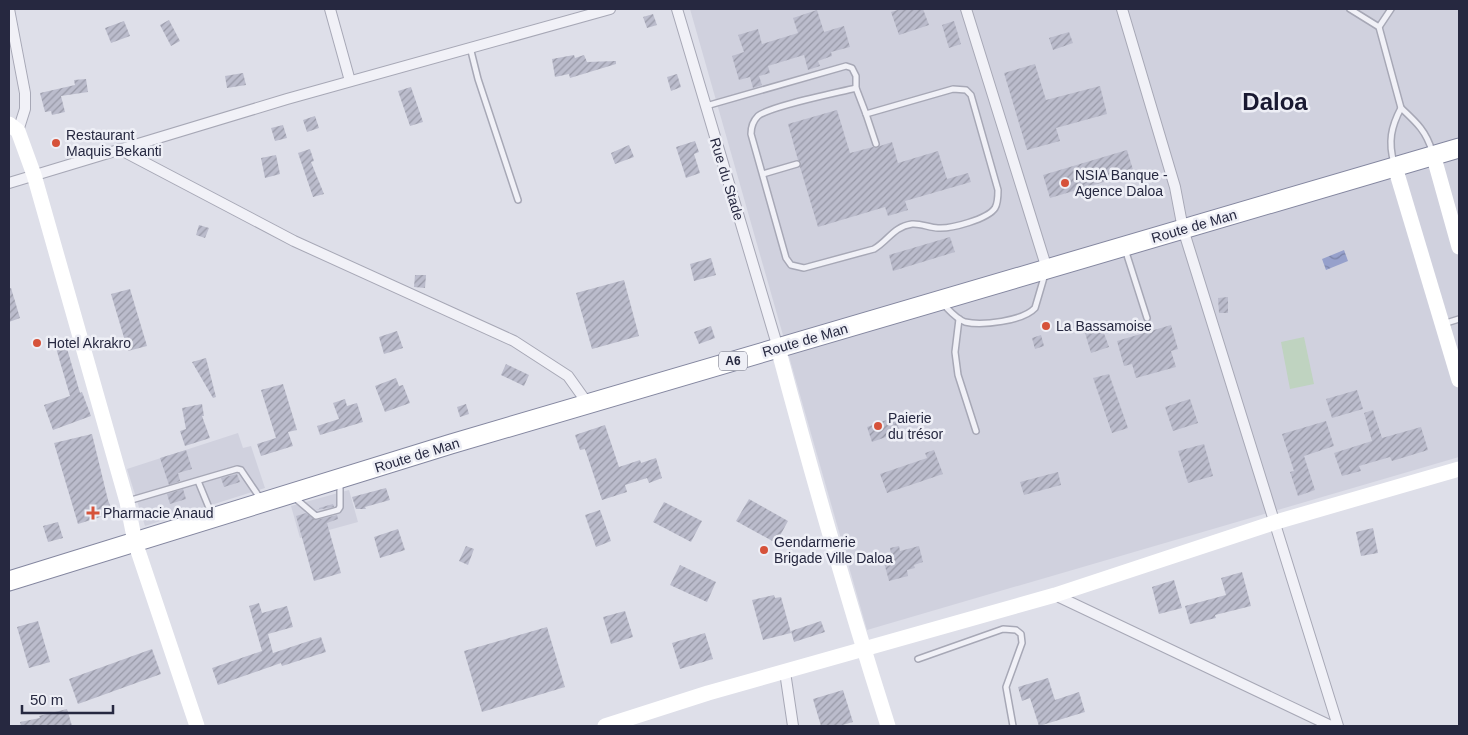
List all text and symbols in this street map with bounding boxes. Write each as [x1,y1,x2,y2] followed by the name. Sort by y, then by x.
[1242,88,1308,115] district label: Daloa
[66,127,162,159] place label: Restaurant Maquis Bekanti
[707,136,747,222] street label: Rue du Stade
[50,137,62,149] marker: Restaurant Maquis Bekanti
[1075,167,1168,199] place label: NSIA Banque - Agence Daloa
[1059,177,1071,189] marker: NSIA Banque - Agence Daloa
[1150,206,1238,246] street label: Route de Man
[1056,318,1152,334] place label: La Bassamoise
[761,320,849,360] street label: Route de Man
[1040,320,1052,332] marker: La Bassamoise
[47,335,131,351] place label: Hotel Akrakro
[31,337,43,349] marker: Hotel Akrakro
[719,352,747,371] road number: A6
[888,410,944,442] place label: Paierie du trésor
[872,420,884,432] marker: Paierie du trésor
[373,434,461,476] street label: Route de Man
[103,505,214,521] place label: Pharmacie Anaud
[87,507,99,519] marker: Pharmacie Anaud
[774,534,893,566] place label: Gendarmerie Brigade Ville Daloa
[758,544,770,556] marker: Gendarmerie Brigade Ville Daloa
[22,682,114,714] scale bar
[30,691,63,708] text: 50 m

